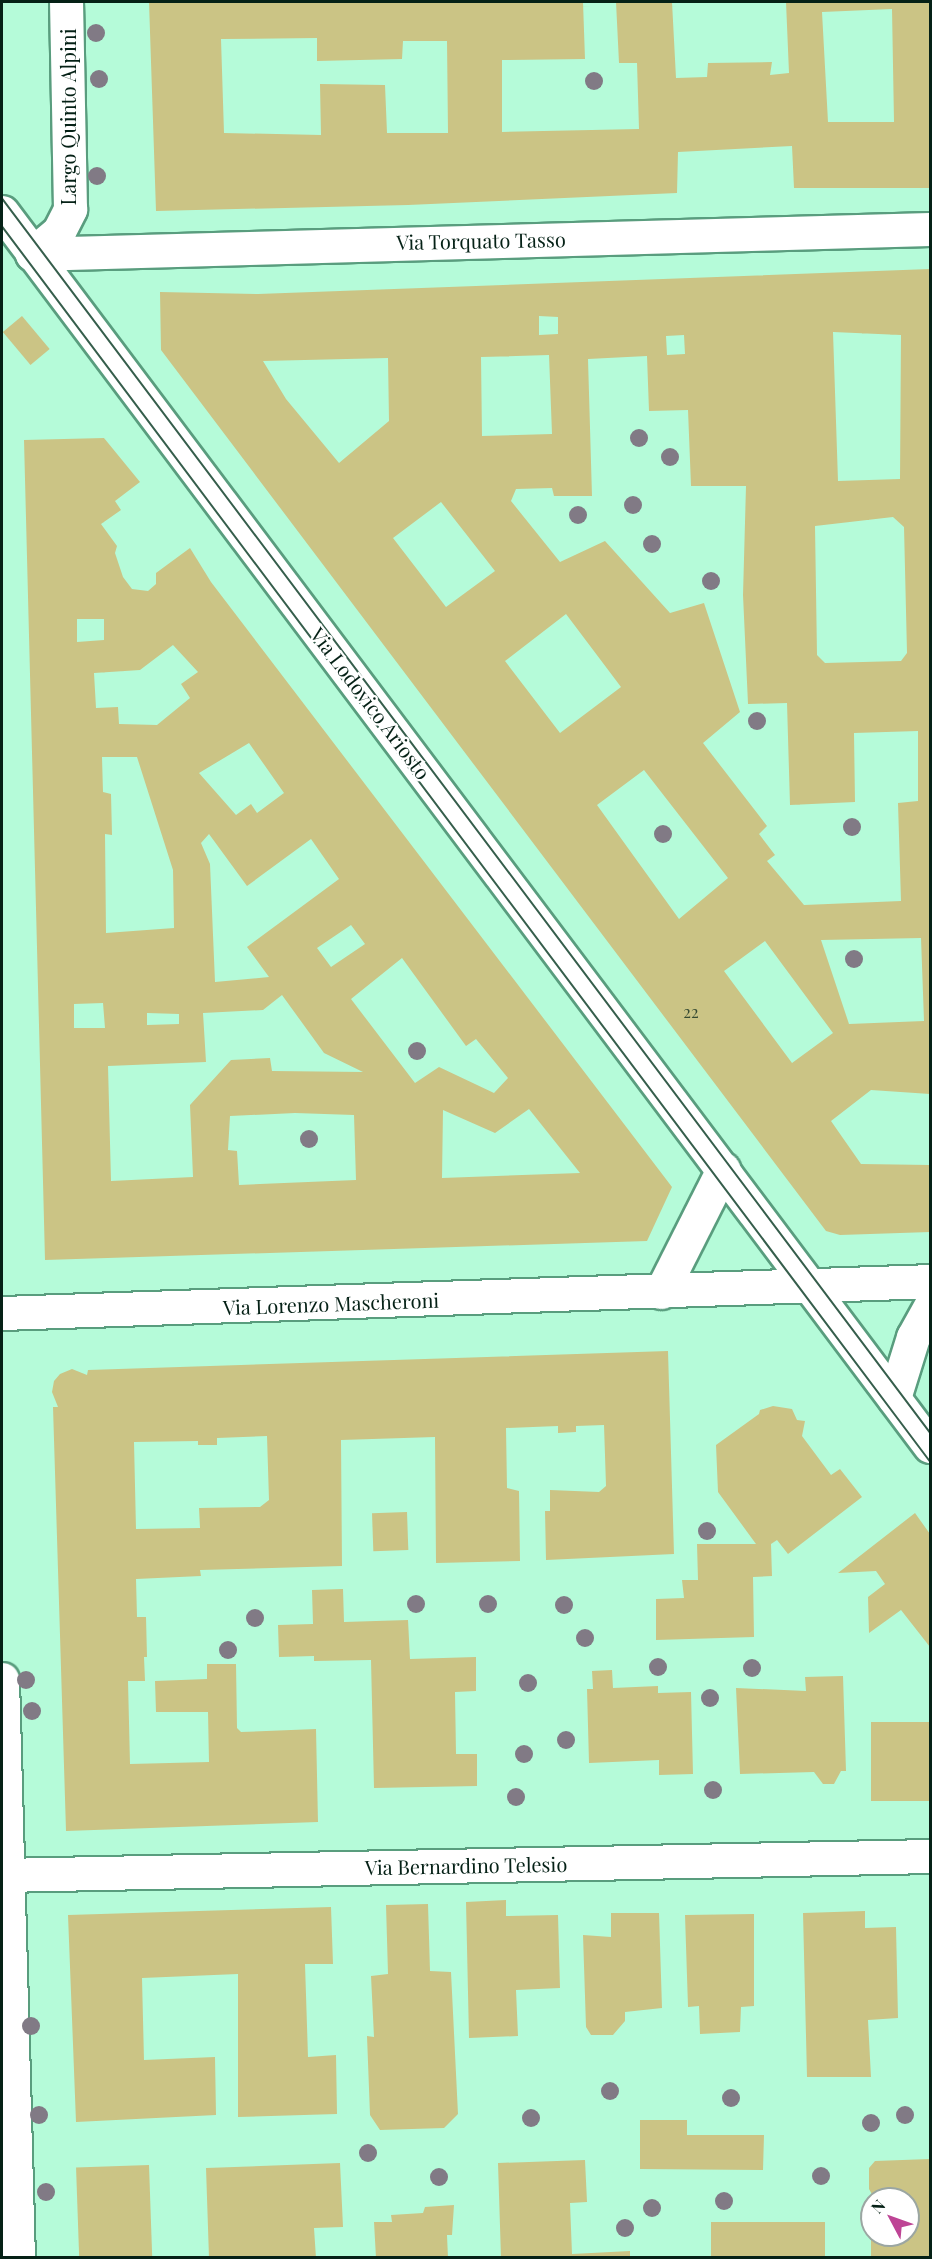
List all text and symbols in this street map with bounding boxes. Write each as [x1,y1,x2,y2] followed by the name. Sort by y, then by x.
[55,28,79,206] street label: Largo Quinto Alpini
[395,227,567,253] street label: Via Torquato Tasso
[306,622,436,784] street label: Via Lodovico Ariosto
[683,1002,699,1022] house number: 22
[222,1287,440,1319] street label: Via Lorenzo Mascheroni
[364,1851,568,1879] street label: Via Bernardino Telesio
[860,2187,920,2247] north arrow
[866,2195,889,2217] text: N

